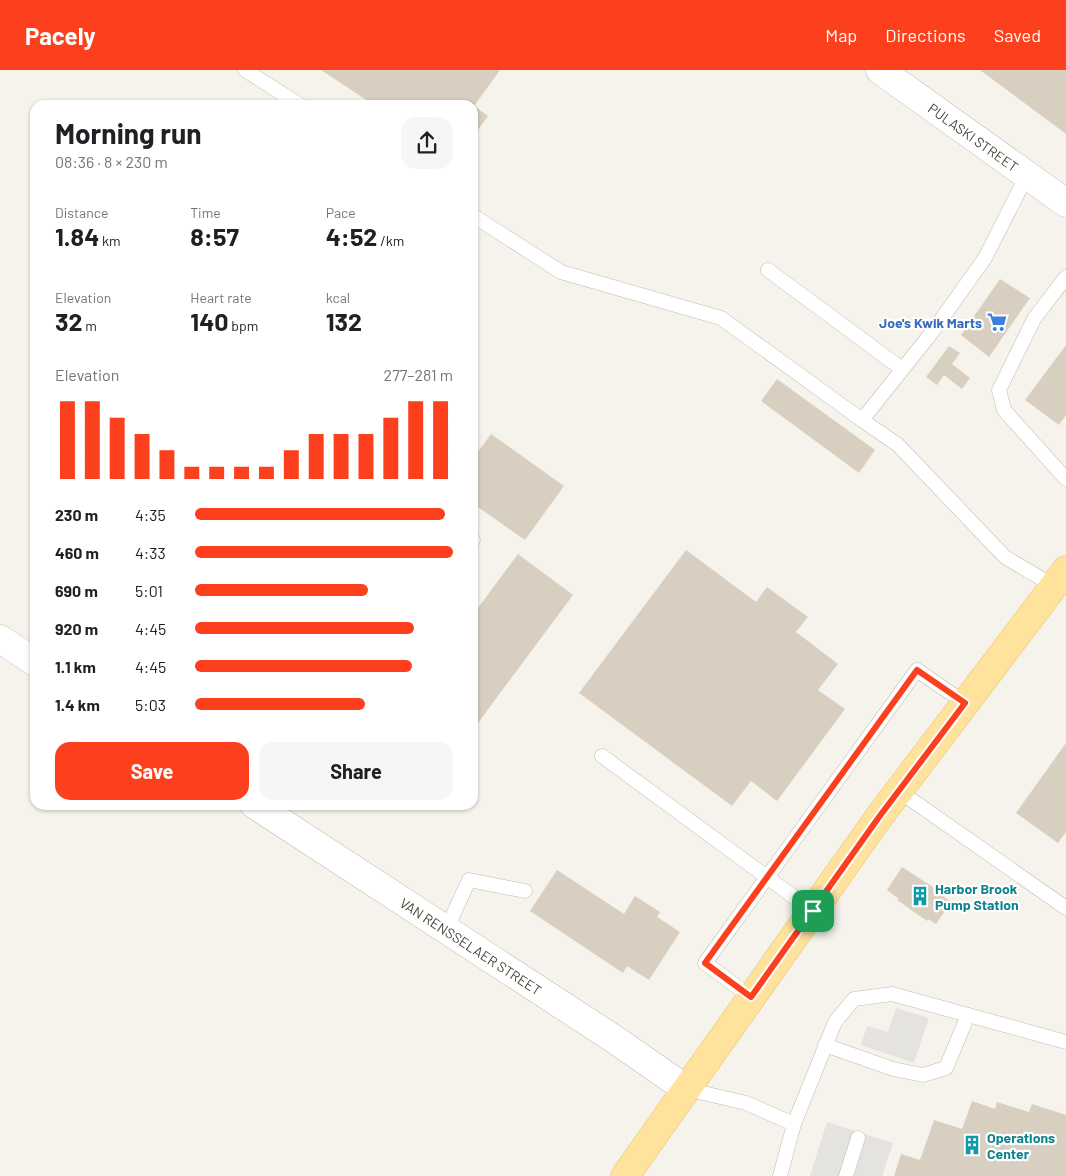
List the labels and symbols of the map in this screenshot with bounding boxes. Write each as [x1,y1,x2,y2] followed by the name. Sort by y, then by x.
[925,99,1022,175] street label: PULASKI STREET
[986,311,1008,333] supermarket icon: Joe's Kwik Marts
[879,314,982,331] place label: Joe's Kwik Marts
[935,880,1019,913] place label: Harbor Brook Pump Station
[909,885,931,907] building icon: Harbor Brook Pump Station
[792,890,834,932] pin
[397,894,545,998] street label: VAN RENSSELAER STREET
[987,1129,1055,1162] place label: Operations Center
[961,1134,983,1156] building icon: Operations Center

